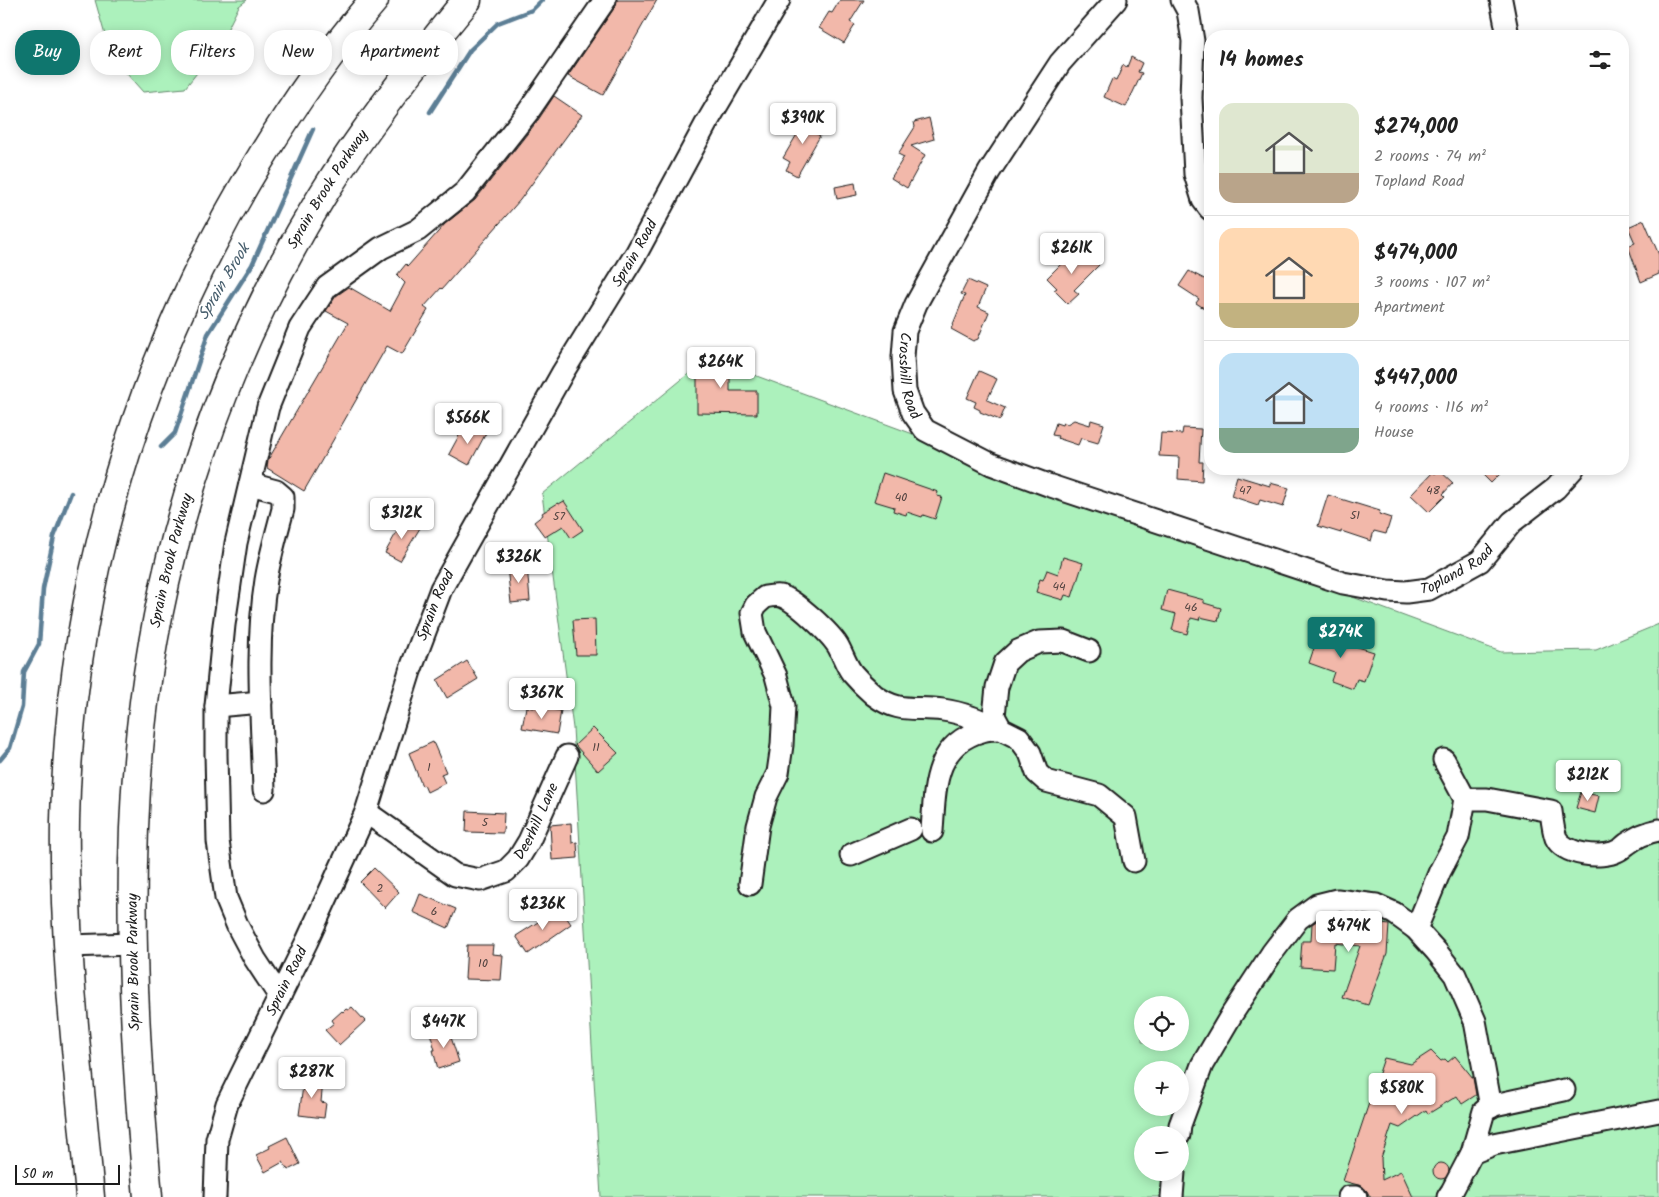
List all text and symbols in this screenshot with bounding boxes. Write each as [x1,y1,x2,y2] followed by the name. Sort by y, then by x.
[15,30,80,75] chip: Buy
[90,30,161,75] chip: Rent
[171,30,254,75] chip: Filters
[264,30,332,75] chip: New
[342,30,458,75] chip: Apartment
[1219,44,1304,77] text: 14 homes
[1586,46,1614,74] icon: filters
[768,102,838,145] pin: $390K
[781,106,825,131] text: $390K
[1374,111,1458,144] text: $274,000
[1259,123,1319,183] icon: home
[281,124,375,254] street label: Sprain Brook Parkway
[1374,144,1486,169] text: 2 rooms · 74 m²
[1374,169,1464,194] text: Topland Road
[606,215,665,292] street label: Sprain Road
[1037,232,1107,275] pin: $261K
[1051,236,1093,261] text: $261K
[191,237,258,325] water label: Sprain Brook
[1374,237,1457,270] text: $474,000
[1259,248,1319,308] icon: home
[1374,270,1490,295] text: 3 rooms · 107 m²
[1374,295,1445,320] text: Apartment
[891,331,927,426] street label: Crosshill Road
[686,346,756,389] pin: $264K
[698,350,744,375] text: $264K
[1374,362,1457,395] text: $447,000
[1259,373,1319,433] icon: home
[1374,395,1488,420] text: 4 rooms · 116 m²
[433,402,503,445] pin: $566K
[446,406,490,431] text: $566K
[1374,420,1414,445] text: House
[1239,481,1252,500] house number: 47
[1426,481,1441,500] house number: 48
[895,488,907,507] house number: 40
[144,490,200,630] street label: Sprain Brook Parkway
[367,498,437,540] pin: $312K
[381,501,423,526] text: $312K
[1350,506,1360,525] house number: 51
[553,507,565,526] house number: 57
[1419,539,1501,602] street label: Topland Road
[484,542,554,584] pin: $326K
[496,545,542,570] text: $326K
[410,565,462,644] street label: Sprain Road
[1052,577,1066,596] house number: 44
[1184,598,1198,617] house number: 46
[1306,616,1376,659] pin: $274K
[1319,620,1363,645] text: $274K
[507,678,577,720] pin: $367K
[520,681,564,706] text: $367K
[592,738,600,757] house number: 11
[427,758,431,777] house number: 1
[1553,760,1623,802] pin: $212K
[1567,763,1609,788] text: $212K
[508,779,566,865] street label: Deerhill Lane
[482,813,490,832] house number: 5
[377,879,384,898] house number: 2
[508,888,578,931] pin: $236K
[121,892,147,1031] street label: Sprain Brook Parkway
[520,892,566,917] text: $236K
[431,902,437,921] house number: 6
[1314,910,1384,953] pin: $474K
[1327,914,1371,939] text: $474K
[260,942,315,1020] street label: Sprain Road
[478,954,488,973] house number: 10
[1134,996,1189,1181] map controls
[1134,996,1189,1051] button: locate
[409,1006,479,1049] pin: $447K
[422,1010,466,1035] text: $447K
[277,1056,347,1099] pin: $287K
[289,1060,335,1085] text: $287K
[1134,1061,1189,1116] button: +
[1367,1072,1437,1115] pin: $580K
[1380,1076,1424,1101] text: $580K
[1134,1126,1189,1181] button: −
[15,1162,120,1185] scale bar
[22,1163,53,1185] text: 50 m

